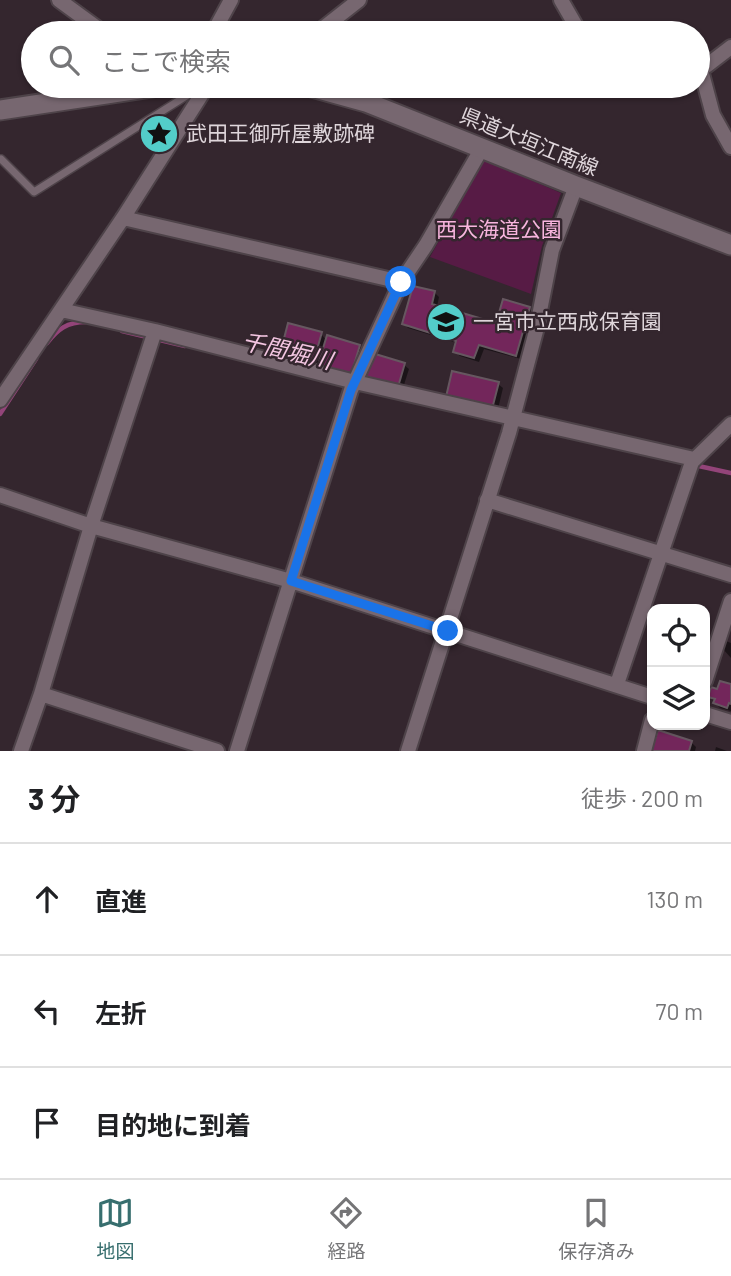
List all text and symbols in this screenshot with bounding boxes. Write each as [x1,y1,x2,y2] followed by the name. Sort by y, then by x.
[21,21,710,98] search box
[45,41,83,79] icon: search
[101,45,231,76] text: ここで検索
[457,101,602,180] street label: 県道大垣江南線
[138,113,180,155] place icon: 武田王御所屋敷跡碑
[186,120,375,145] place label: 武田王御所屋敷跡碑
[436,216,562,241] park label: 西大海道公園
[385,266,416,297] route start
[425,301,467,343] school or university icon: 一宮市立西成保育園
[473,308,662,333] place label: 一宮市立西成保育園
[239,326,338,375] water label: 千間堀川
[647,604,710,730] map controls
[647,604,710,667] button: locate
[432,615,463,646] route end
[647,667,710,730] button: layers
[28,780,80,816] text: 3 分
[581,784,703,812] text: 徒歩 · 200 m
[28,880,66,918] icon: ahead
[95,885,147,916] text: 直進
[646,885,703,913] text: 130 m
[28,992,66,1030] icon: left
[95,997,147,1028] text: 左折
[656,997,703,1025] text: 70 m
[28,1104,66,1142] icon: arrive
[95,1109,251,1140] text: 目的地に到着
[96,1194,135,1263] tab: 地図
[327,1194,366,1263] tab: 経路
[558,1194,635,1263] tab: 保存済み

